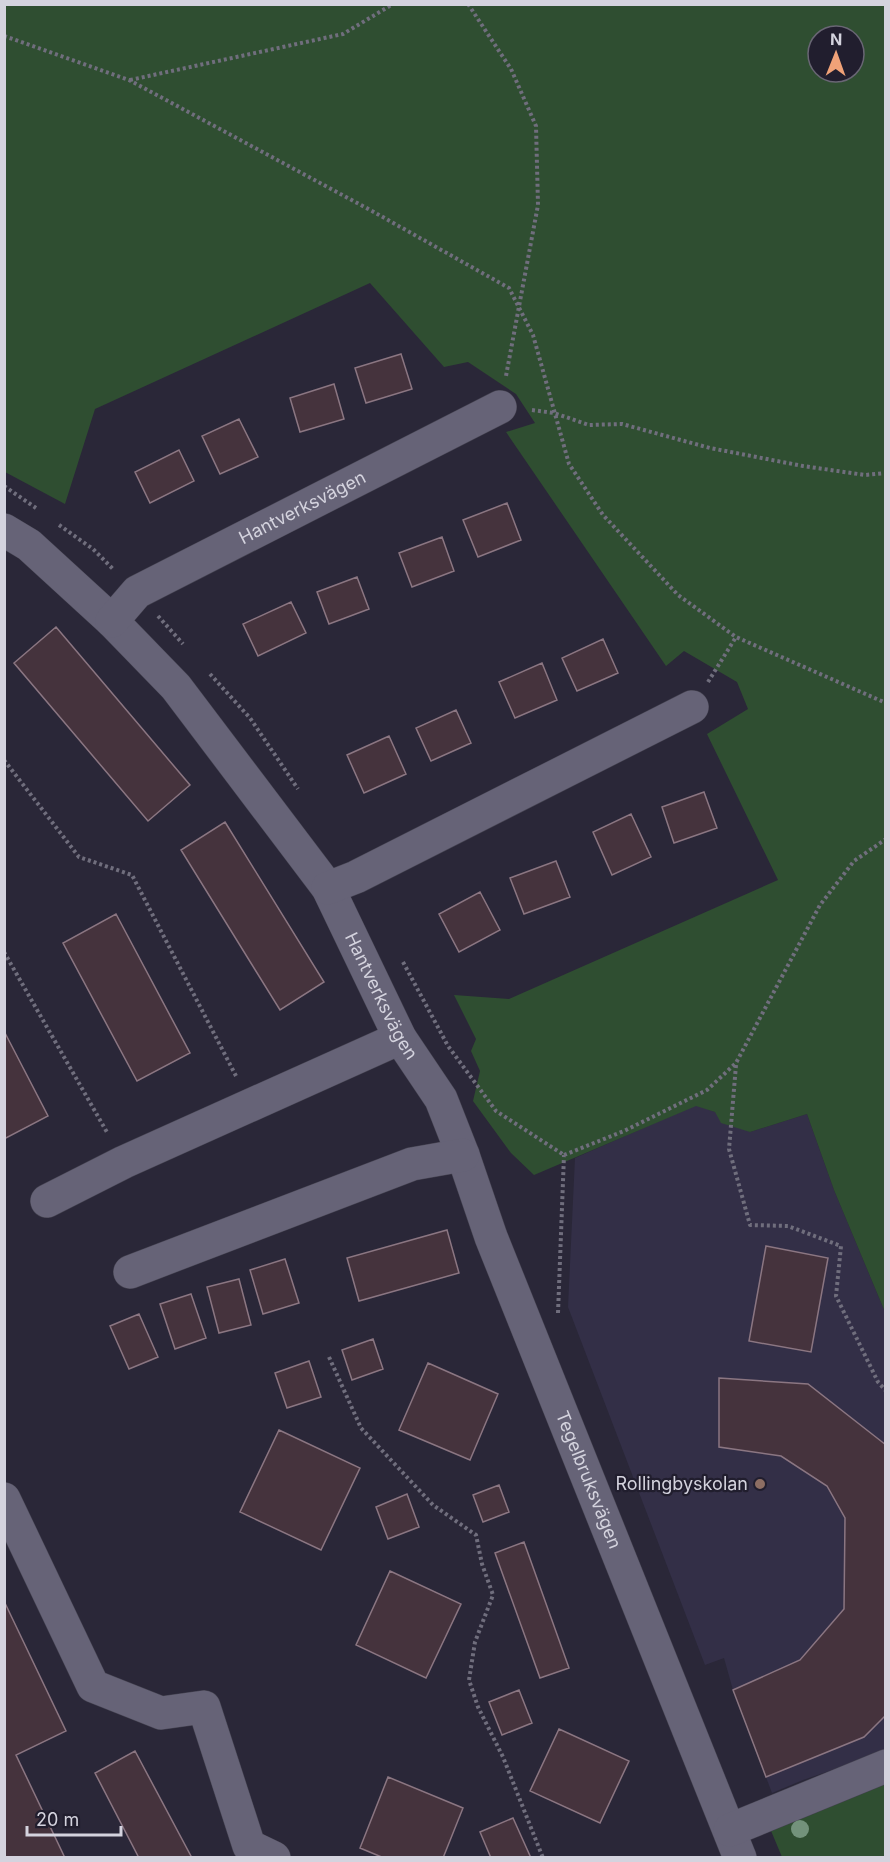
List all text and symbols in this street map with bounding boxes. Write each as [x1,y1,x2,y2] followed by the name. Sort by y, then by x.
[806,24,866,84] north arrow
[830,29,843,49] text: N
[235,466,369,548] street label: Hantverksvägen
[341,929,422,1063] street label: Hantverksvägen
[552,1408,626,1552] street label: Tegelbruksvägen
[615,1473,748,1494] place label: Rollingbyskolan
[753,1477,767,1491] marker: Rollingbyskolan
[27,1799,122,1837] scale bar
[36,1809,79,1830] text: 20 m

